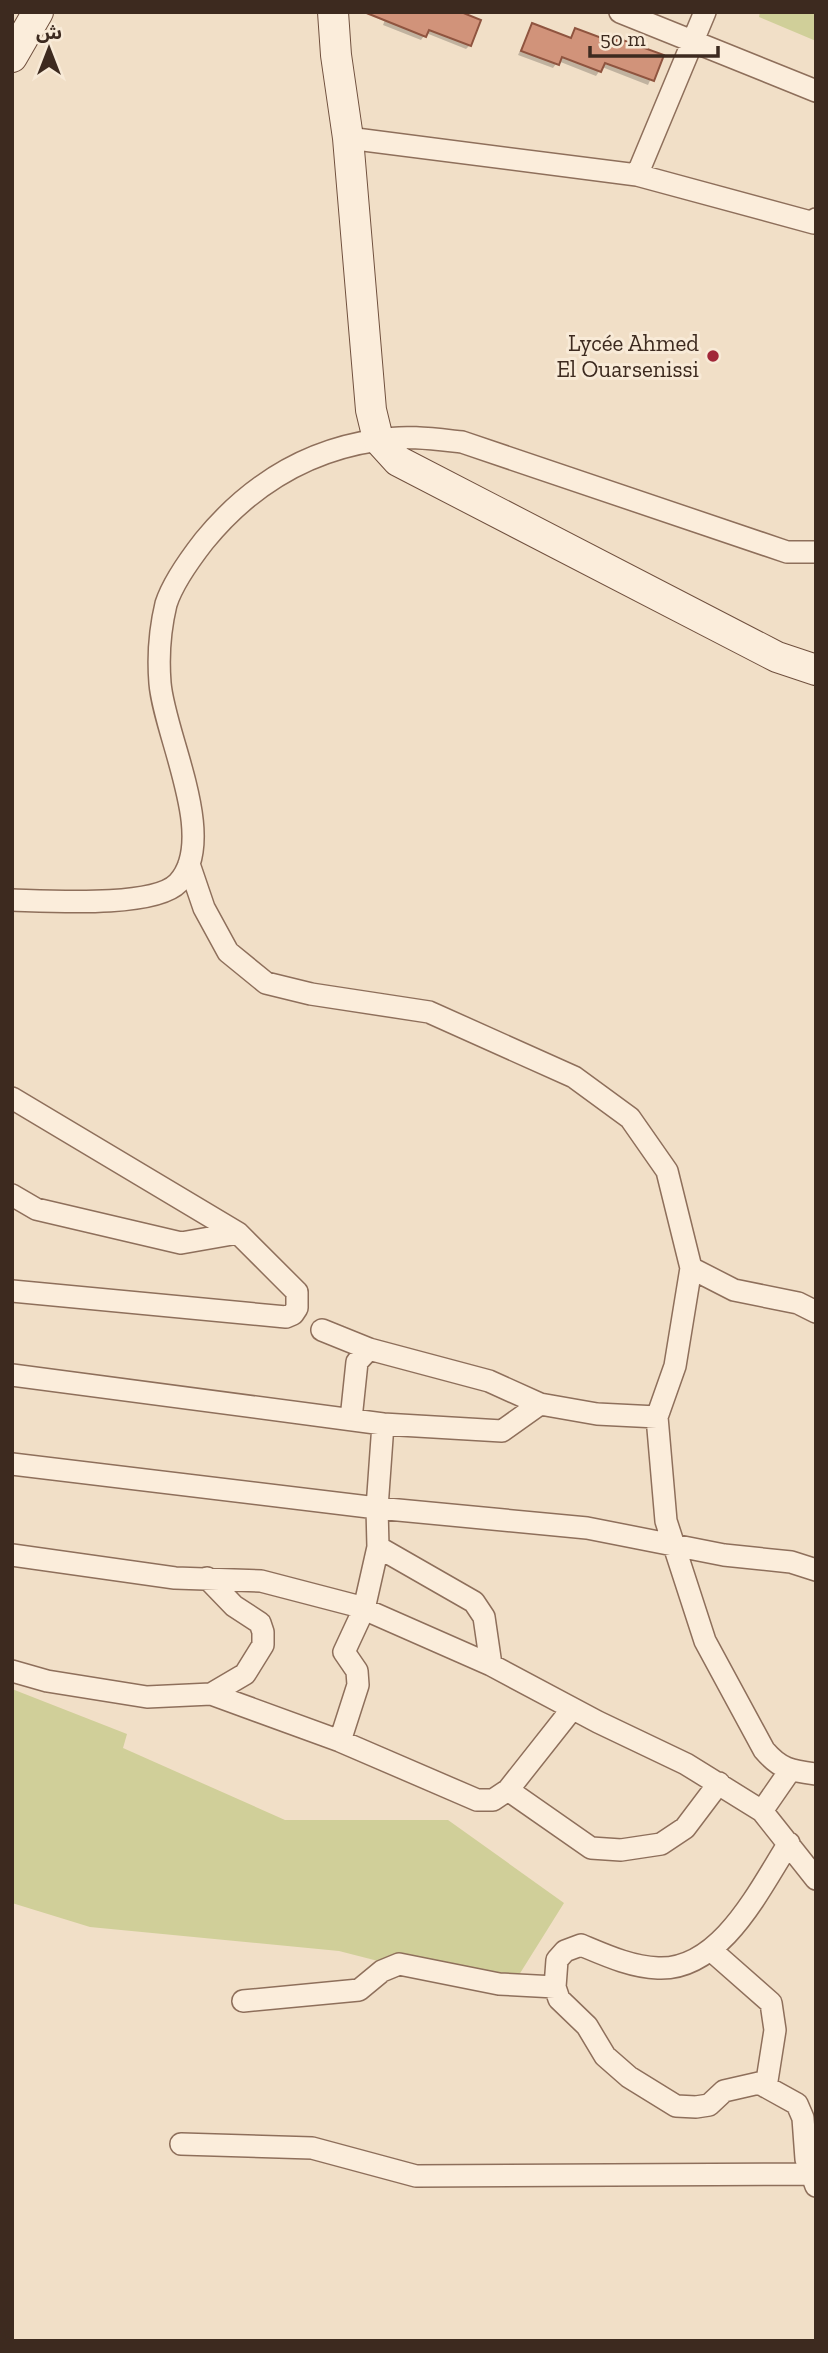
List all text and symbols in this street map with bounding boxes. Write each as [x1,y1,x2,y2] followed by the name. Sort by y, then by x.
[14,14,84,84] north arrow
[590,14,718,58] scale bar
[36,21,62,44] text: ش
[600,26,646,51] text: 50 m
[557,329,699,383] place label: Lycée Ahmed El Ouarsenissi
[705,348,721,364] marker: Lycée Ahmed El Ouarsenissi

